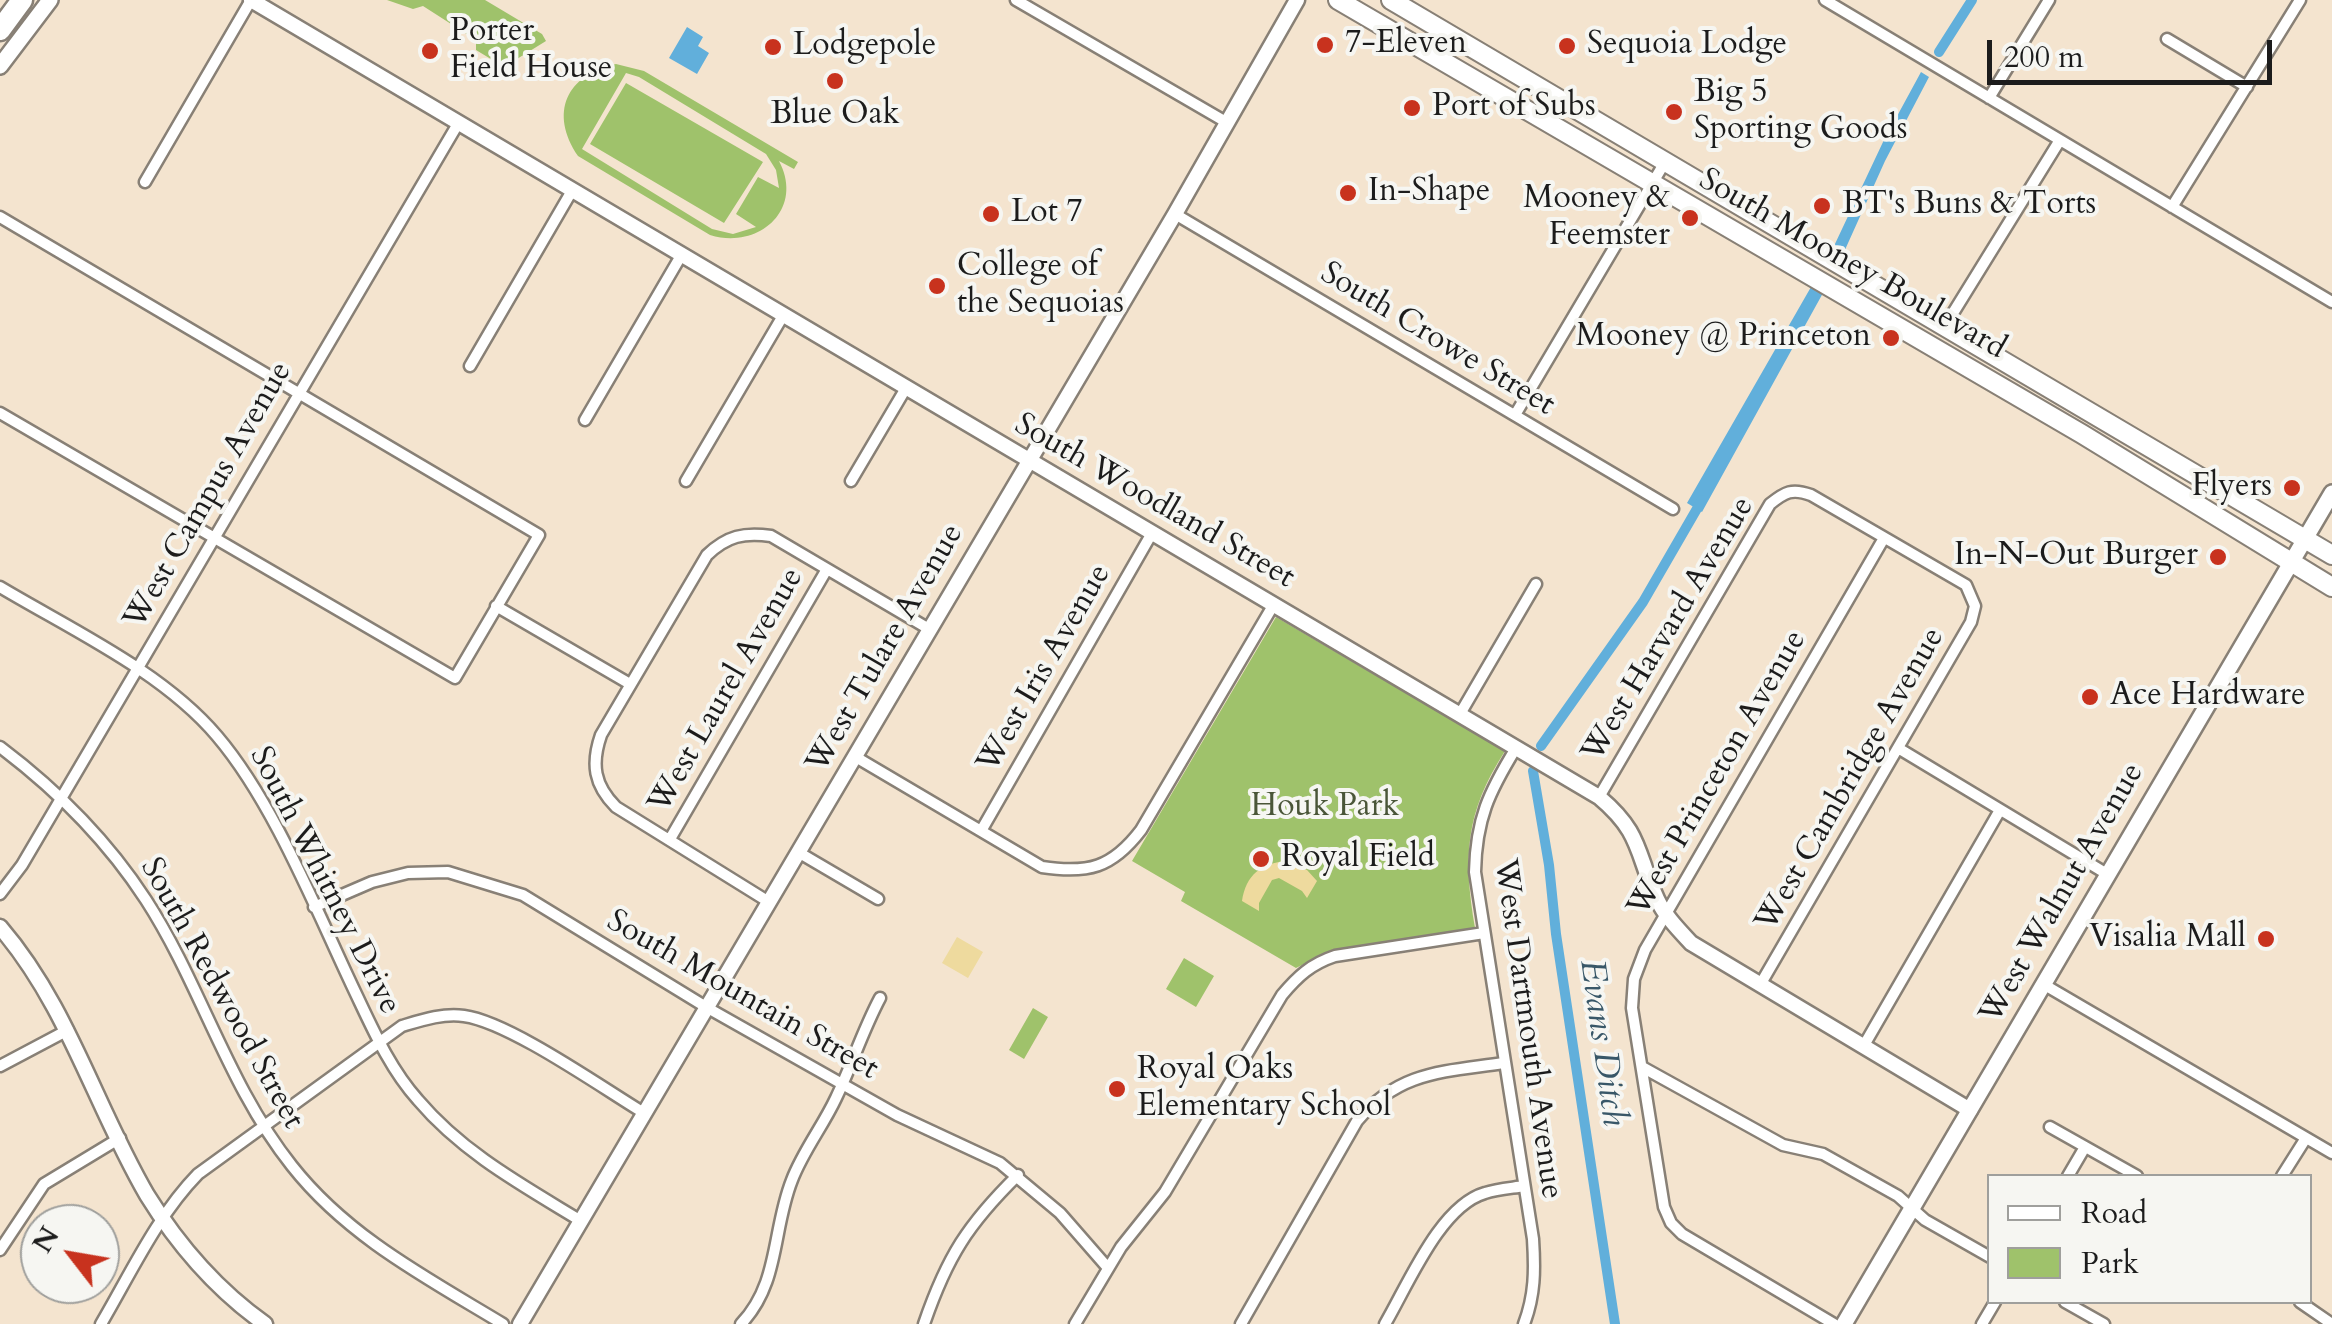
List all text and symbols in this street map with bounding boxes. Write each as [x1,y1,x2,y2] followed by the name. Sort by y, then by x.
[450,14,612,89] place label: Porter Field House
[1992,20,2277,82] scale bar
[1345,26,1467,64] place label: 7-Eleven
[1587,27,1787,65] place label: Sequoia Lodge
[793,28,936,66] place label: Lodgepole
[1314,34,1336,56] marker: 7-Eleven
[1556,35,1578,57] marker: Sequoia Lodge
[762,36,784,58] marker: Lodgepole
[2004,37,2084,78] text: 200 m
[419,40,441,62] marker: Porter Field House
[824,70,846,92] marker: Blue Oak
[1694,75,1908,150] place label: Big 5 Sporting Goods
[1432,89,1596,127] place label: Port of Subs
[770,97,900,135] place label: Blue Oak
[1401,97,1423,119] marker: Port of Subs
[1663,101,1685,123] marker: Big 5 Sporting Goods
[1692,161,2012,369] street label: South Mooney Boulevard
[1368,174,1490,212] place label: In-Shape
[1523,181,1670,256] place label: Mooney & Feemster
[1337,182,1359,204] marker: In-Shape
[1842,187,2096,225] place label: BT's Buns & Torts
[1011,195,1083,233] place label: Lot 7
[1811,195,1833,217] marker: BT's Buns & Torts
[980,203,1002,225] marker: Lot 7
[1679,207,1701,229] marker: Mooney & Feemster
[957,249,1124,324] place label: College of the Sequoias
[1313,255,1561,425] street label: South Crowe Street
[926,275,948,297] marker: College of the Sequoias
[1576,319,1871,357] place label: Mooney @ Princeton
[1880,327,1902,349] marker: Mooney @ Princeton
[117,356,301,636] street label: West Campus Avenue
[1007,406,1301,598] street label: South Woodland Street
[2192,469,2272,507] place label: Flyers
[2281,477,2303,499] marker: Flyers
[1575,490,1763,770] street label: West Harvard Avenue
[799,518,973,780] street label: West Tulare Avenue
[1954,538,2198,576] place label: In-N-Out Burger
[2207,546,2229,568] marker: In-N-Out Burger
[970,558,1120,780] street label: West Iris Avenue
[641,562,813,820] street label: West Laurel Avenue
[1748,621,1954,939] street label: West Cambridge Avenue
[1620,624,1816,924] street label: West Princeton Avenue
[2110,678,2305,716] place label: Ace Hardware
[2079,686,2101,708] marker: Ace Hardware
[240,741,408,1021] street label: South Whitney Drive
[1973,757,2153,1031] street label: West Walnut Avenue
[1251,789,1399,827] park label: Houk Park
[1281,840,1435,878] place label: Royal Field
[1250,848,1272,870] marker: Royal Field
[131,852,311,1136] street label: South Redwood Street
[1484,857,1570,1201] street label: West Dartmouth Avenue
[599,903,885,1089] street label: South Mountain Street
[2089,920,2246,958] place label: Visalia Mall
[2255,928,2277,950] marker: Visalia Mall
[1569,957,1633,1129] water label: Evans Ditch
[1137,1052,1391,1127] place label: Royal Oaks Elementary School
[1106,1078,1128,1100] marker: Royal Oaks Elementary School
[1987,1174,2312,1304] legend
[2081,1193,2147,1234] text: Road
[20,1204,120,1304] north arrow
[23,1219,69,1260] text: N
[2081,1243,2139,1284] text: Park

